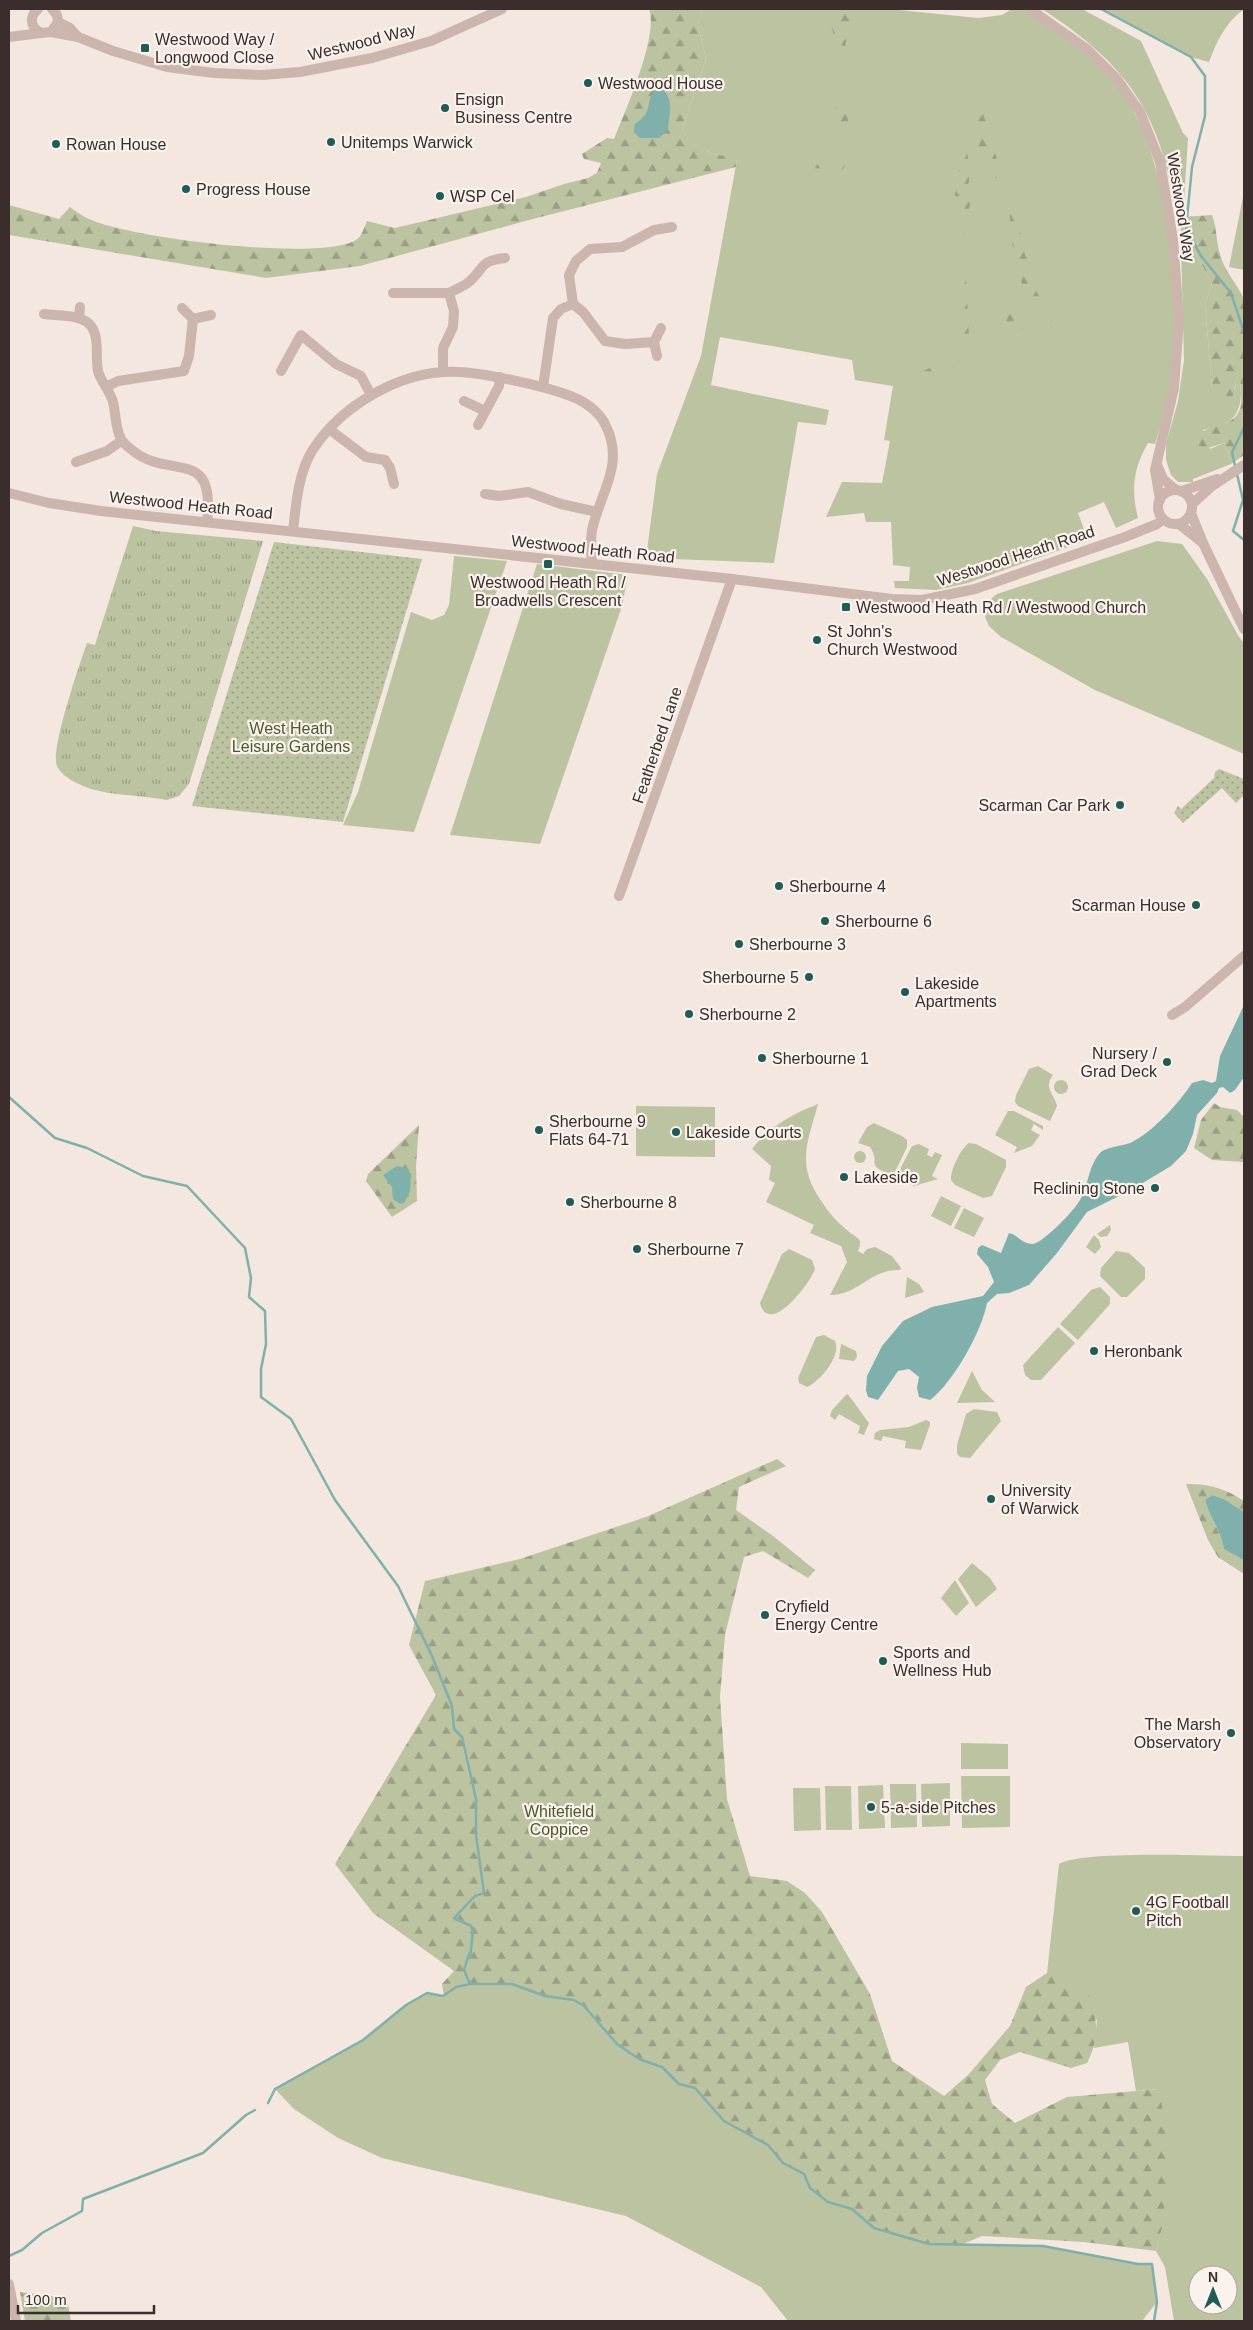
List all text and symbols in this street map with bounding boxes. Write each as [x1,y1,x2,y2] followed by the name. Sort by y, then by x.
[306,20,418,64] street label: Westwood Way
[155,31,275,66] place label: Westwood Way / Longwood Close
[139,42,151,54] marker: Westwood Way / Longwood Close
[598,75,723,92] place label: Westwood House
[582,77,594,89] marker: Westwood House
[455,91,572,126] place label: Ensign Business Centre
[439,102,451,114] marker: Ensign Business Centre
[341,134,474,151] place label: Unitemps Warwick
[66,136,167,153] place label: Rowan House
[325,136,337,148] marker: Unitemps Warwick
[50,138,62,150] marker: Rowan House
[1164,151,1198,263] street label: Westwood Way
[196,181,311,198] place label: Progress House
[180,183,192,195] marker: Progress House
[450,188,515,205] place label: WSP Cel
[434,190,446,202] marker: WSP Cel
[108,488,274,522] street label: Westwood Heath Road
[935,523,1097,589] street label: Westwood Heath Road
[510,532,676,566] street label: Westwood Heath Road
[542,558,554,570] marker: Westwood Heath Rd / Broadwells Crescent
[470,574,626,609] place label: Westwood Heath Rd / Broadwells Crescent
[856,599,1146,616] place label: Westwood Heath Rd / Westwood Church
[840,601,852,613] marker: Westwood Heath Rd / Westwood Church
[827,623,957,658] place label: St John's Church Westwood
[811,634,823,646] marker: St John's Church Westwood
[629,685,685,805] street label: Featherbed Lane
[232,720,350,755] park label: West Heath Leisure Gardens
[978,797,1111,814] place label: Scarman Car Park
[1114,799,1126,811] marker: Scarman Car Park
[789,878,886,895] place label: Sherbourne 4
[773,880,785,892] marker: Sherbourne 4
[1071,897,1186,914] place label: Scarman House
[1190,899,1202,911] marker: Scarman House
[835,913,932,930] place label: Sherbourne 6
[819,915,831,927] marker: Sherbourne 6
[749,936,846,953] place label: Sherbourne 3
[733,938,745,950] marker: Sherbourne 3
[702,969,799,986] place label: Sherbourne 5
[803,971,815,983] marker: Sherbourne 5
[915,975,997,1010] place label: Lakeside Apartments
[899,986,911,998] marker: Lakeside Apartments
[699,1006,796,1023] place label: Sherbourne 2
[683,1008,695,1020] marker: Sherbourne 2
[1081,1045,1158,1080] place label: Nursery / Grad Deck
[772,1050,869,1067] place label: Sherbourne 1
[756,1052,768,1064] marker: Sherbourne 1
[1161,1056,1173,1068] marker: Nursery / Grad Deck
[549,1113,646,1148] place label: Sherbourne 9 Flats 64-71
[533,1124,545,1136] marker: Sherbourne 9 Flats 64-71
[686,1124,802,1141] place label: Lakeside Courts
[670,1126,682,1138] marker: Lakeside Courts
[854,1169,918,1186] place label: Lakeside
[838,1171,850,1183] marker: Lakeside
[1033,1180,1145,1197] place label: Reclining Stone
[1149,1182,1161,1194] marker: Reclining Stone
[580,1194,677,1211] place label: Sherbourne 8
[564,1196,576,1208] marker: Sherbourne 8
[647,1241,744,1258] place label: Sherbourne 7
[631,1243,643,1255] marker: Sherbourne 7
[1104,1343,1183,1360] place label: Heronbank
[1088,1345,1100,1357] marker: Heronbank
[1001,1482,1080,1517] place label: University of Warwick
[985,1493,997,1505] marker: University of Warwick
[775,1598,878,1633] place label: Cryfield Energy Centre
[759,1609,771,1621] marker: Cryfield Energy Centre
[893,1644,992,1679] place label: Sports and Wellness Hub
[877,1655,889,1667] marker: Sports and Wellness Hub
[1134,1716,1221,1751] place label: The Marsh Observatory
[1225,1727,1237,1739] marker: The Marsh Observatory
[881,1799,996,1816] place label: 5-a-side Pitches
[865,1801,877,1813] marker: 5-a-side Pitches
[524,1803,594,1838] park label: Whitefield Coppice
[1146,1894,1229,1929] place label: 4G Football Pitch
[1130,1905,1142,1917] marker: 4G Football Pitch
[1188,2265,1238,2315] north arrow
[1208,2269,1218,2285] text: N
[18,2282,154,2314] scale bar
[25,2291,67,2308] text: 100 m

